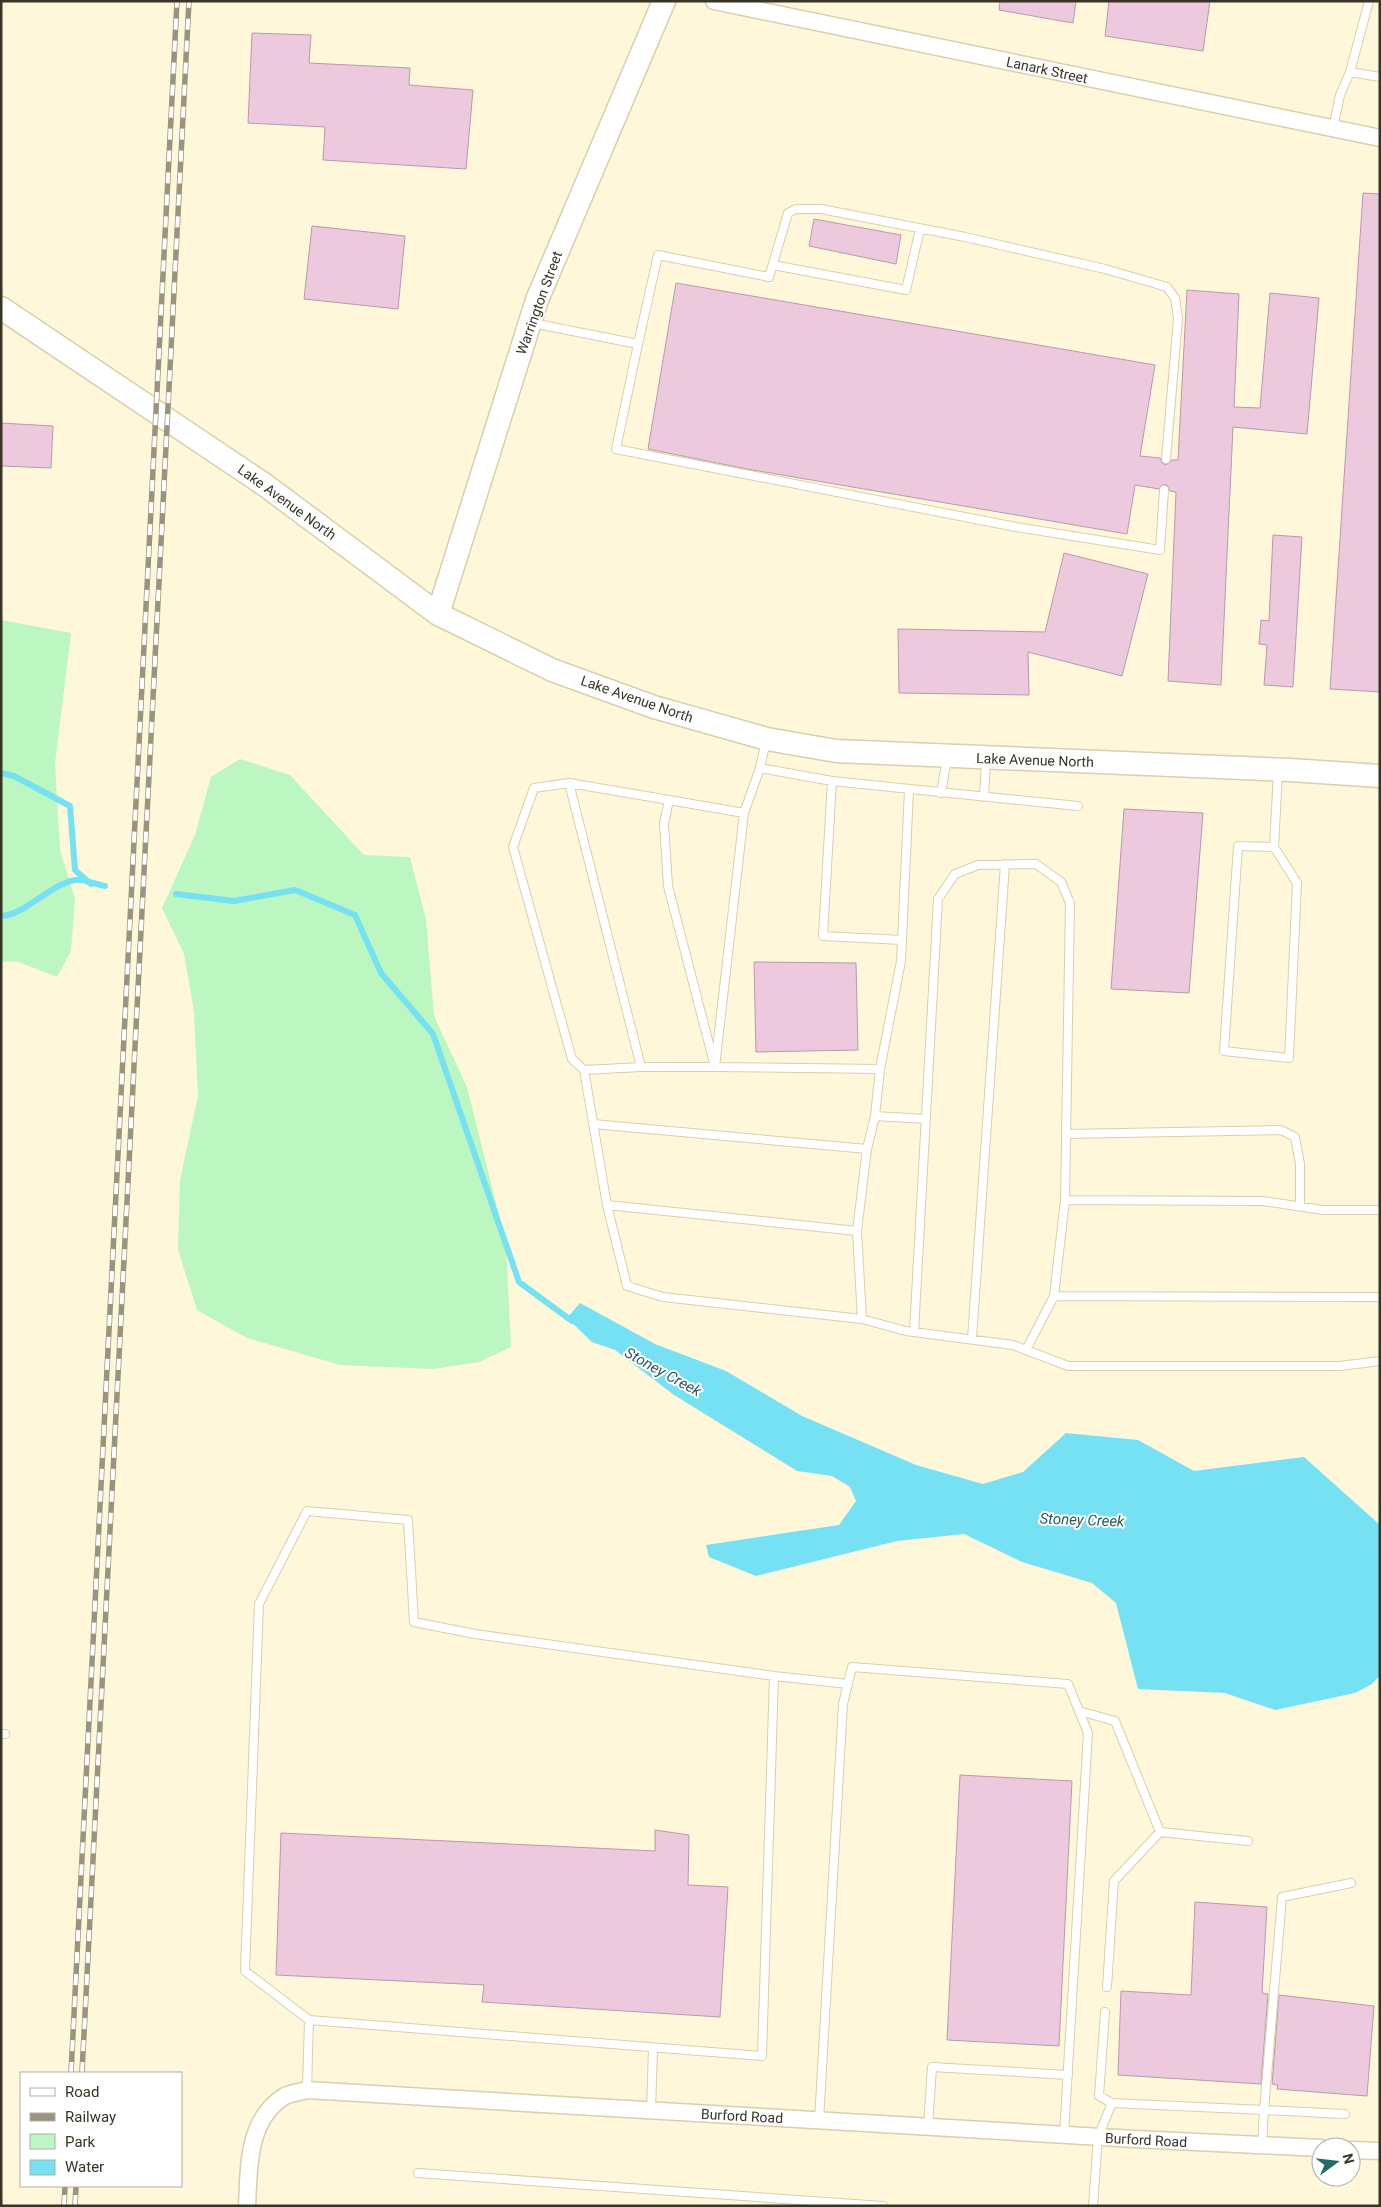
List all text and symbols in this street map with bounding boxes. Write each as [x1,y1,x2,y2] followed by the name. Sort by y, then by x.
[1005,54,1090,87] street label: Lanark Street
[513,249,565,357] street label: Warrington Street
[235,461,339,543] street label: Lake Avenue North
[579,672,695,726] street label: Lake Avenue North
[976,750,1094,770] street label: Lake Avenue North
[622,1344,705,1401] water label: Stoney Creek
[1039,1510,1125,1530] water label: Stoney Creek
[20,2072,182,2187] legend
[65,2083,99,2101] text: Road
[701,2106,783,2126] street label: Burford Road
[65,2108,116,2126] text: Railway
[1105,2130,1187,2150] street label: Burford Road
[65,2133,96,2151] text: Park
[1311,2137,1361,2187] north arrow
[1340,2152,1358,2165] text: N
[65,2158,104,2176] text: Water

